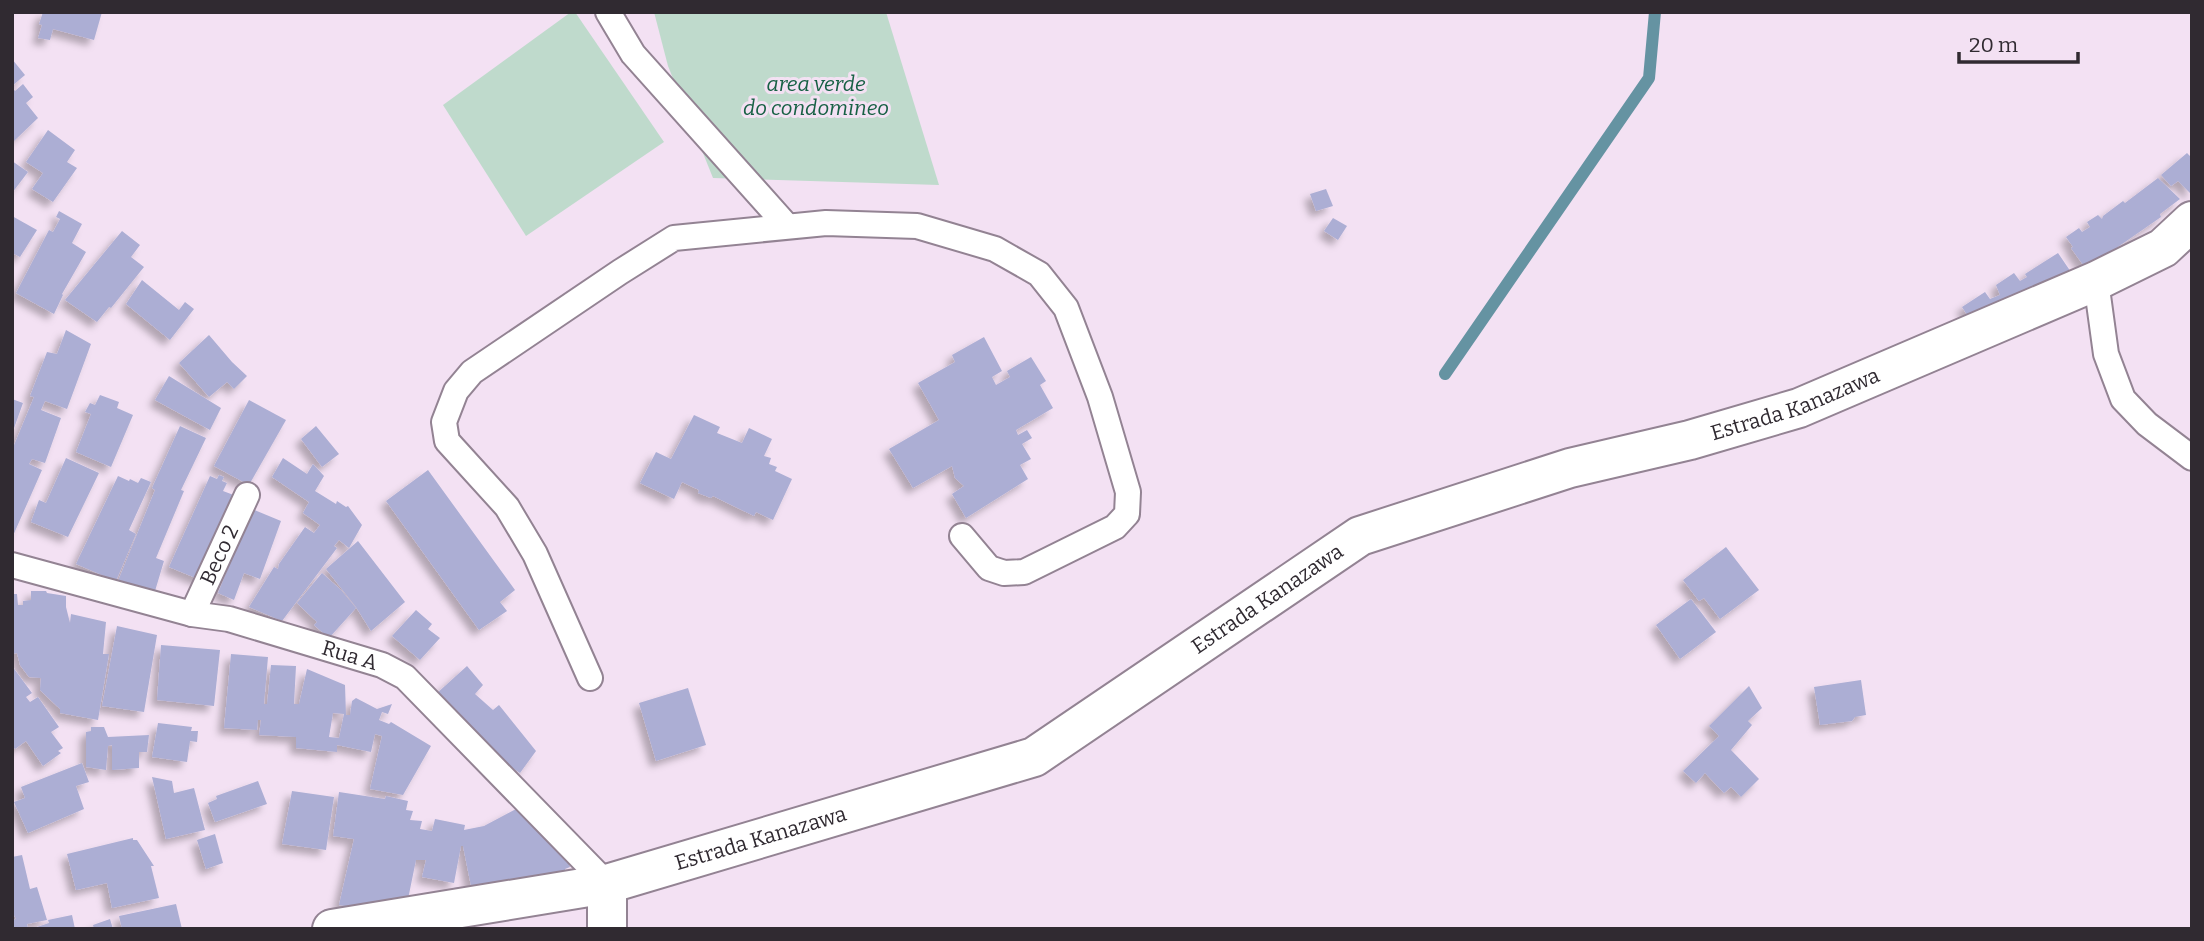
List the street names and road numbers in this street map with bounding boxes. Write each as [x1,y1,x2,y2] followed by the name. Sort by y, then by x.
[1708,362,1884,446] street label: Estrada Kanazawa
[194,521,244,589] street label: Beco 2
[1187,538,1349,659] street label: Estrada Kanazawa
[319,635,381,676] street label: Rua A
[672,800,850,876] street label: Estrada Kanazawa

